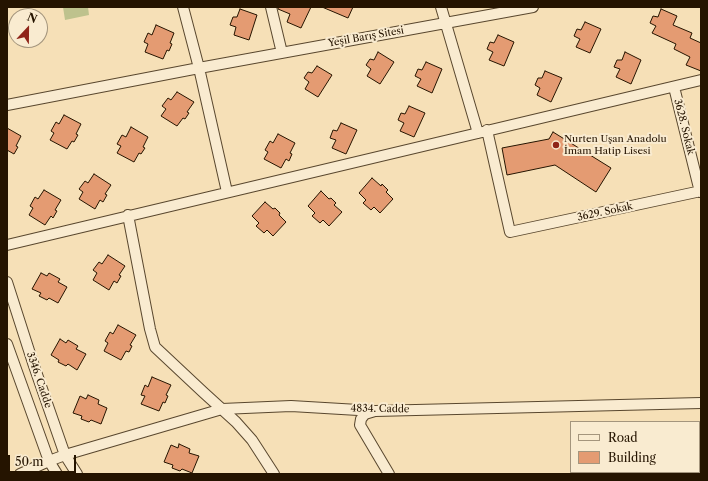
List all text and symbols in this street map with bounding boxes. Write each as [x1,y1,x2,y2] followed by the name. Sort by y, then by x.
[8,8,48,48] north arrow
[25,10,39,26] text: N
[327,24,405,50] street label: Yeşil Barış Sitesi
[671,98,697,156] street label: 3628. Sokak
[564,133,667,156] place label: Nurten Uşan Anadolu İmam Hatip Lisesi
[551,140,561,150] marker: Nurten Uşan Anadolu İmam Hatip Lisesi
[576,200,634,224] street label: 3629. Sokak
[24,350,54,410] street label: 3346. Cadde
[350,402,410,416] street label: 4834. Cadde
[570,421,700,473] legend
[608,430,638,445] text: Road
[10,447,78,473] scale bar
[608,450,656,465] text: Building
[15,454,44,469] text: 50 m

